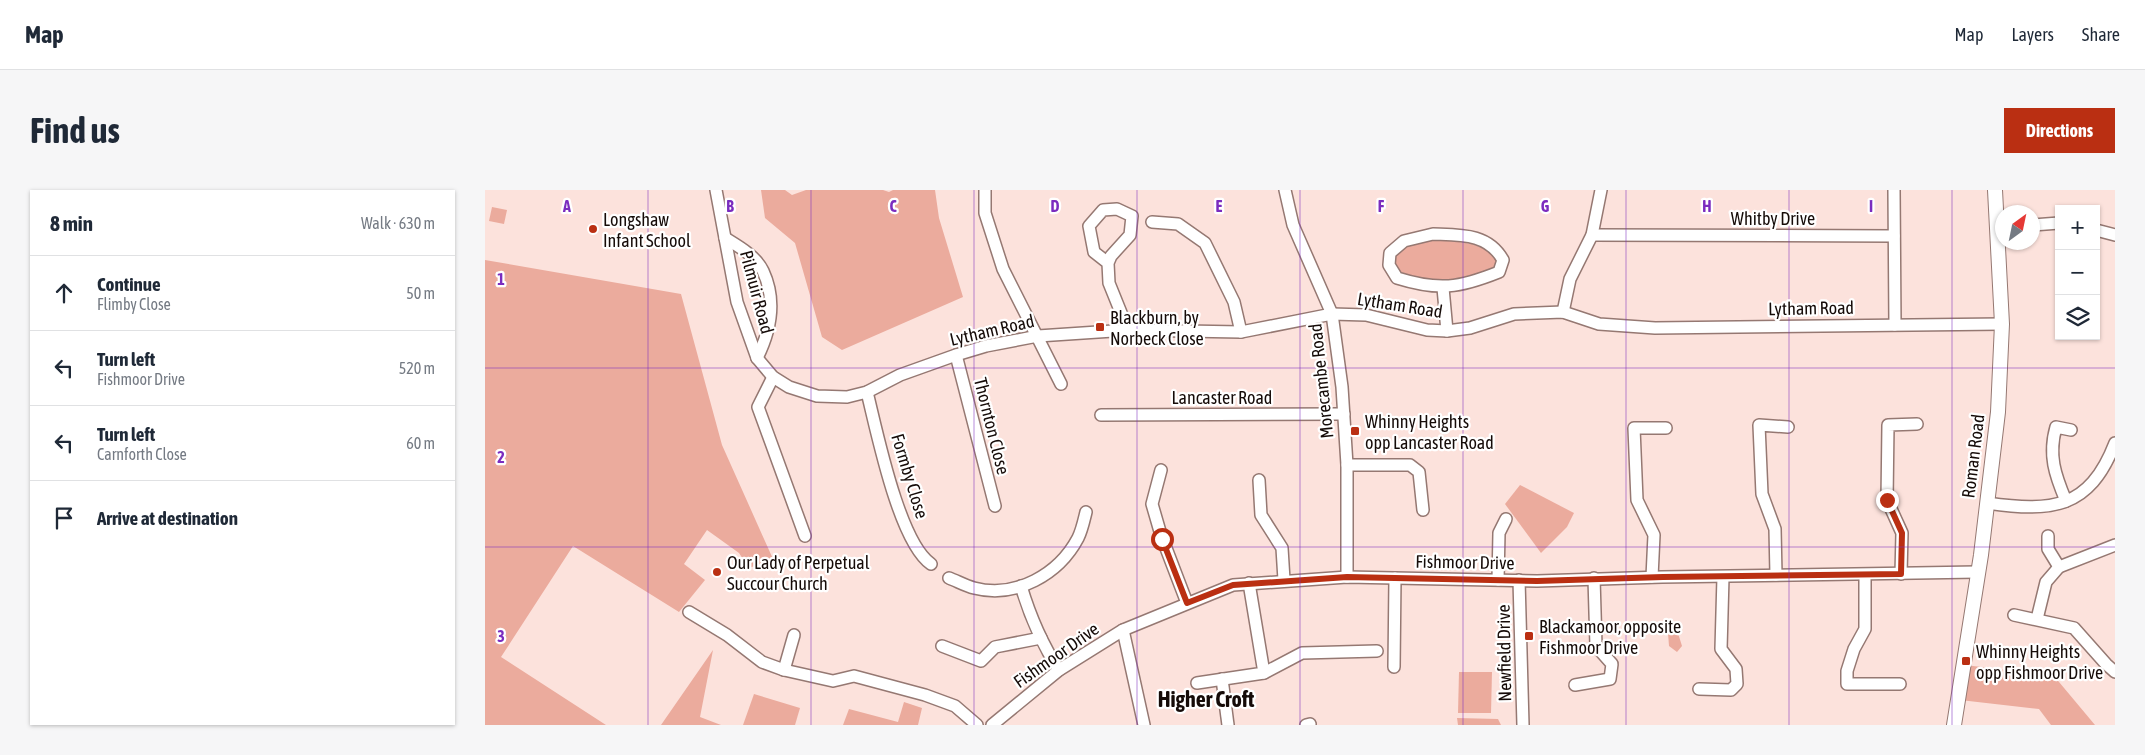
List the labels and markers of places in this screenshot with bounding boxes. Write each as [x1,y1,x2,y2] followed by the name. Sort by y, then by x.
[603,209,691,251] place label: Longshaw Infant School
[587,223,599,235] marker: Longshaw Infant School
[1110,307,1204,349] place label: Blackburn, by Norbeck Close
[1094,321,1106,333] marker: Blackburn, by Norbeck Close
[1365,411,1494,453] place label: Whinny Heights opp Lancaster Road
[1349,425,1361,437] marker: Whinny Heights opp Lancaster Road
[727,552,870,594] place label: Our Lady of Perpetual Succour Church
[711,566,723,578] marker: Our Lady of Perpetual Succour Church
[1539,616,1681,658] place label: Blackamoor, opposite Fishmoor Drive
[1523,630,1535,642] marker: Blackamoor, opposite Fishmoor Drive
[1976,641,2103,683] place label: Whinny Heights opp Fishmoor Drive
[1960,655,1972,667] marker: Whinny Heights opp Fishmoor Drive

